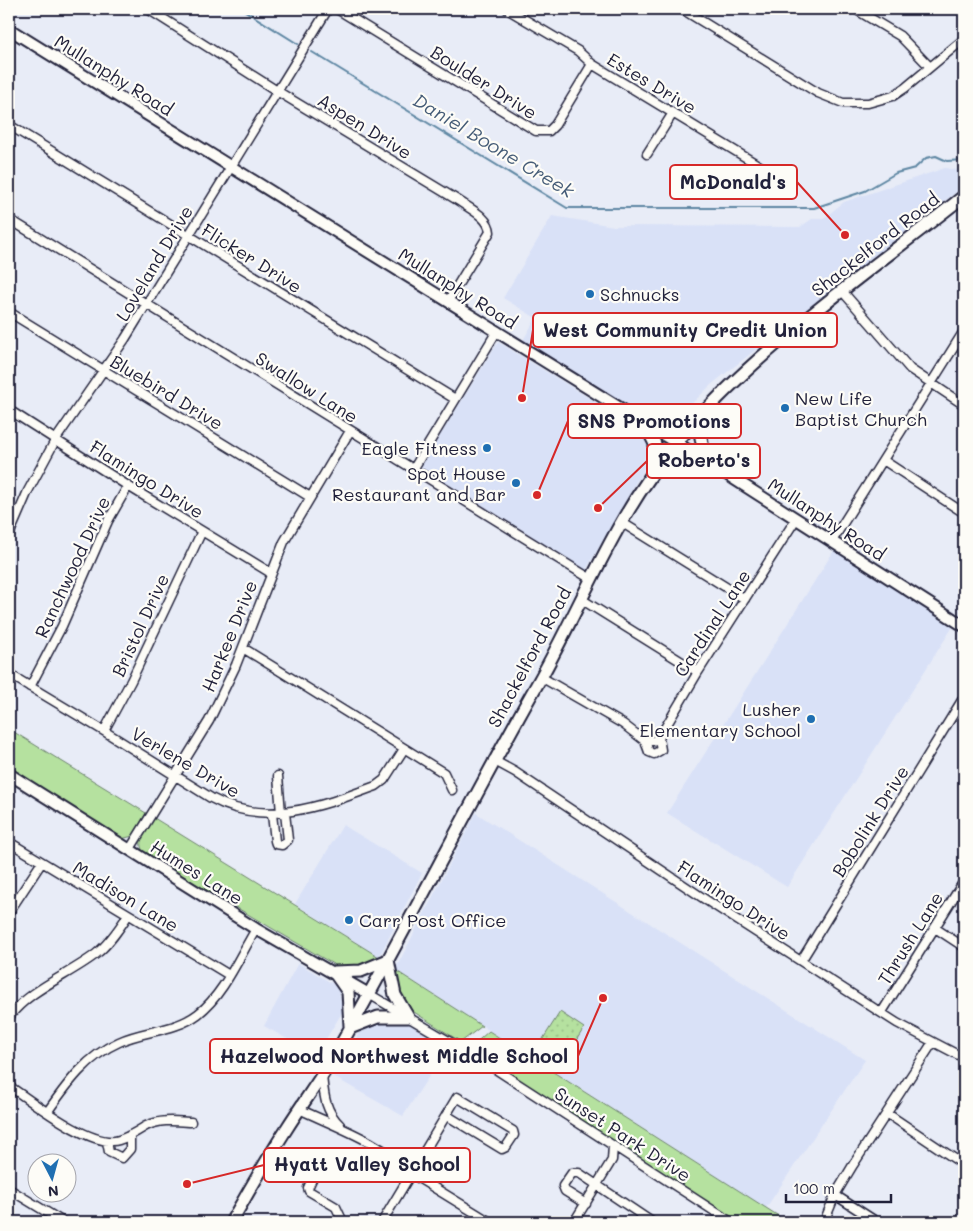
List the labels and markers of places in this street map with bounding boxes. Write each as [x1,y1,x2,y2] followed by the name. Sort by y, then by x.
[670,165,797,199] callout: McDonald's
[600,282,680,306] place label: Schnucks
[584,288,596,300] marker: Schnucks
[533,313,837,347] callout: West Community Credit Union
[795,386,927,431] place label: New Life Baptist Church
[779,402,791,414] marker: New Life Baptist Church
[568,404,741,438] callout: SNS Promotions
[362,436,477,460] place label: Eagle Fitness
[481,442,493,454] marker: Eagle Fitness
[647,444,760,478] callout: Roberto's
[332,461,506,506] place label: Spot House Restaurant and Bar
[510,477,522,489] marker: Spot House Restaurant and Bar
[640,697,801,742] place label: Lusher Elementary School
[805,713,817,725] marker: Lusher Elementary School
[359,908,507,932] place label: Carr Post Office
[343,914,355,926] marker: Carr Post Office
[210,1039,578,1073] callout: Hazelwood Northwest Middle School
[264,1148,470,1182] callout: Hyatt Valley School

